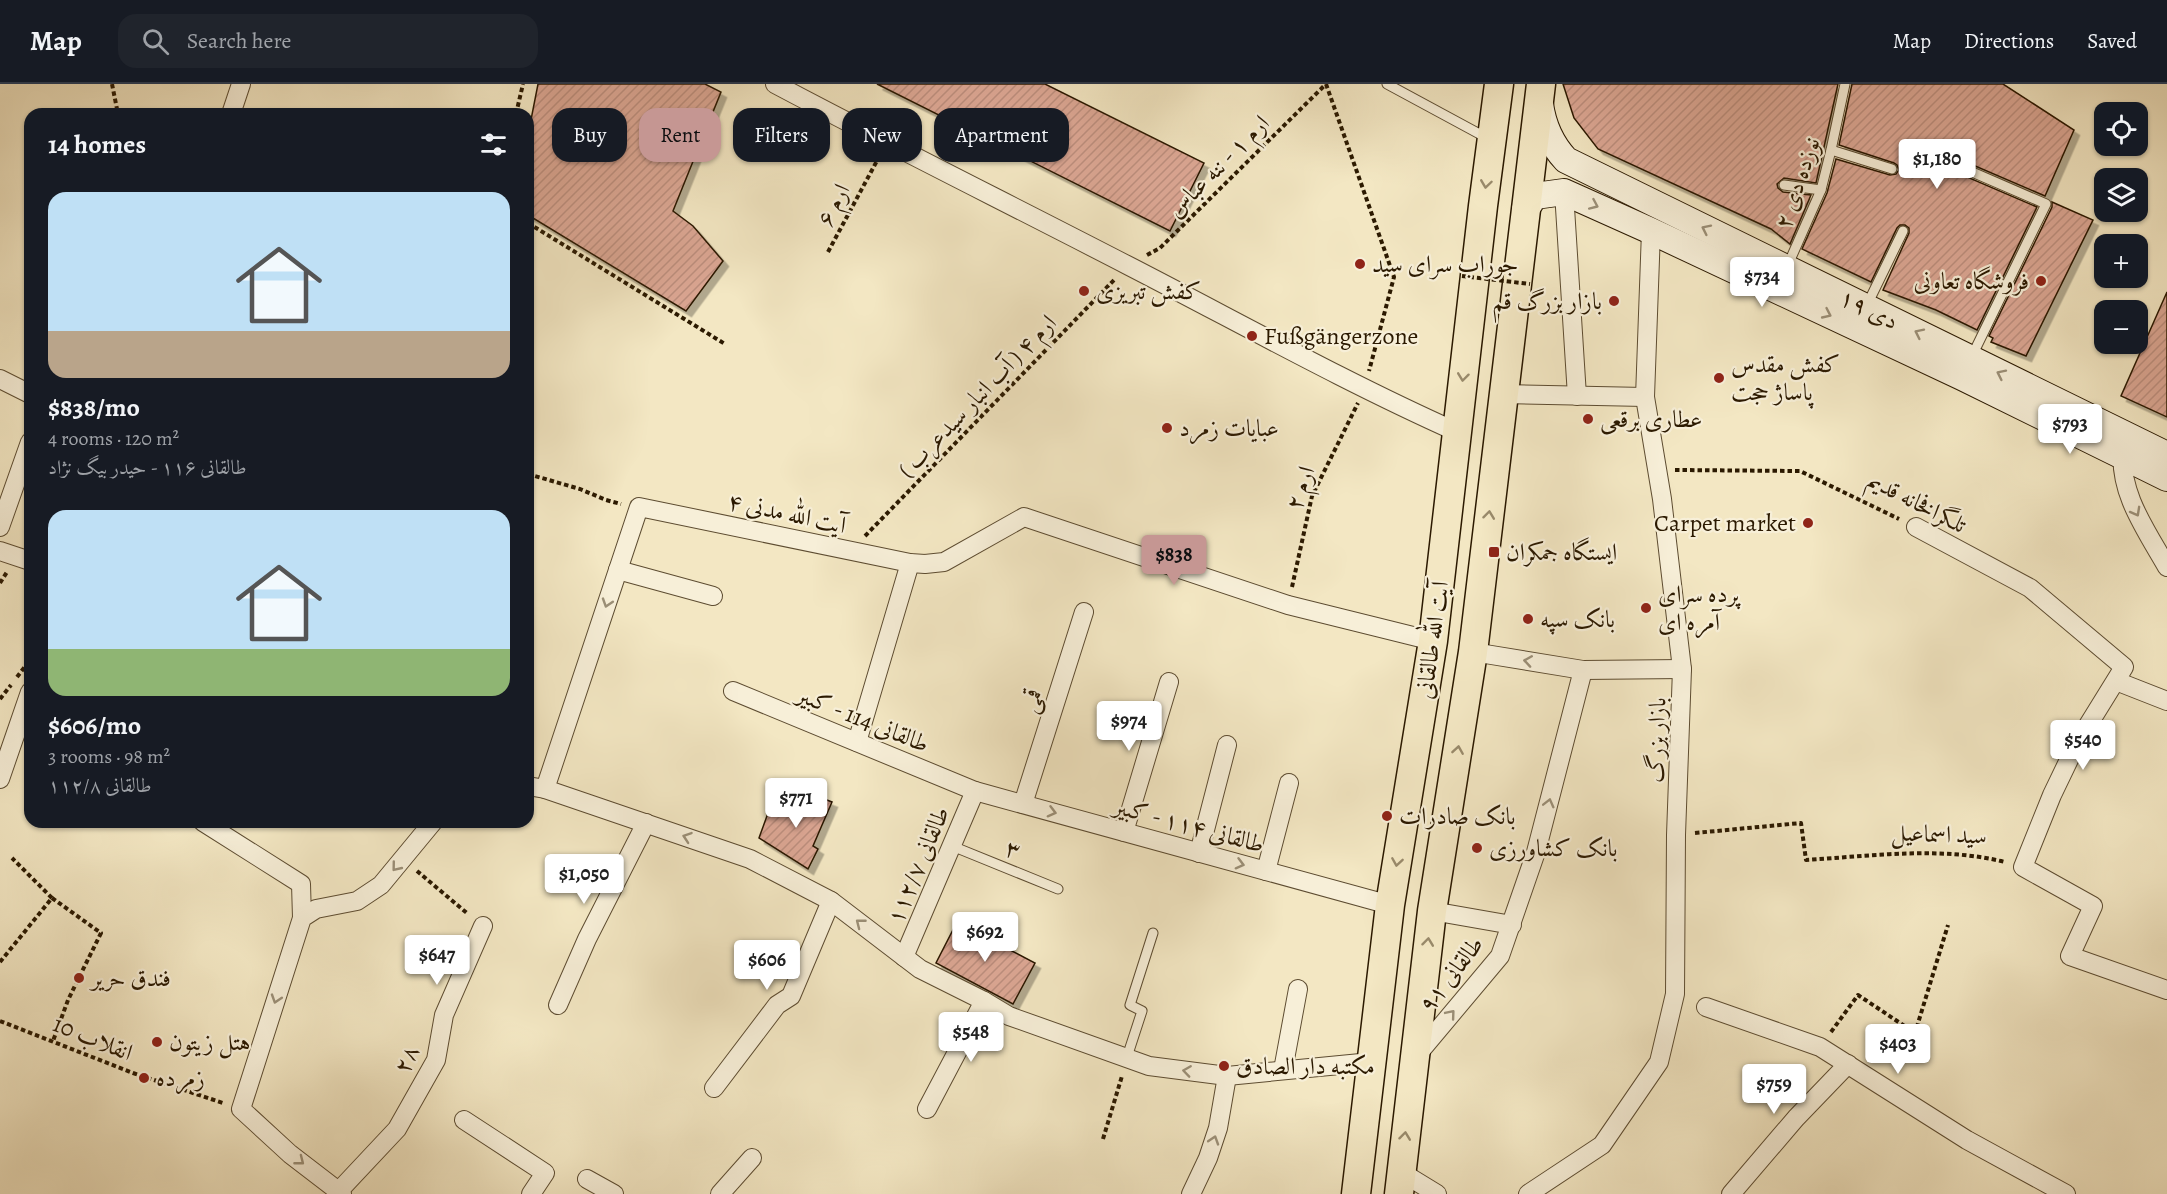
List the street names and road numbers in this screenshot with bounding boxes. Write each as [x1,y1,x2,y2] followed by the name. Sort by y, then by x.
[1160,108,1280,228] street label: ارم ۱ - ننه عباس
[1766,133,1828,233] street label: نوزده دی ۲
[808,178,862,234] street label: ارم ۶
[1834,281,1904,337] street label: ۱۹ دی
[891,307,1067,488] street label: ارم ۴ ( آب انبار سیدعرب )
[1277,462,1327,516] street label: ارم ۲
[1860,463,1972,545] street label: تلگرافخانه قدیم
[725,482,852,542] street label: ۴ آیت الله مدنی
[1405,576,1456,701] street label: آیت الله طالقانی
[789,677,934,760] street label: طالقانی 114 - کبیر
[1012,685,1051,717] street label: قمی
[1639,697,1673,783] street label: بازار بزرگ
[1107,789,1268,860] street label: طالقانی ۱۱۴ - کبیر
[879,802,957,928] street label: طالقانی ۱۱۲/۷
[1891,816,1987,853] street label: سید اسماعیل
[1000,832,1026,866] street label: ۳
[1411,929,1491,1019] street label: طالقانی ۹۱
[48,1008,138,1068] street label: انقلاب 10
[386,1040,426,1078] street label: ۲۸

